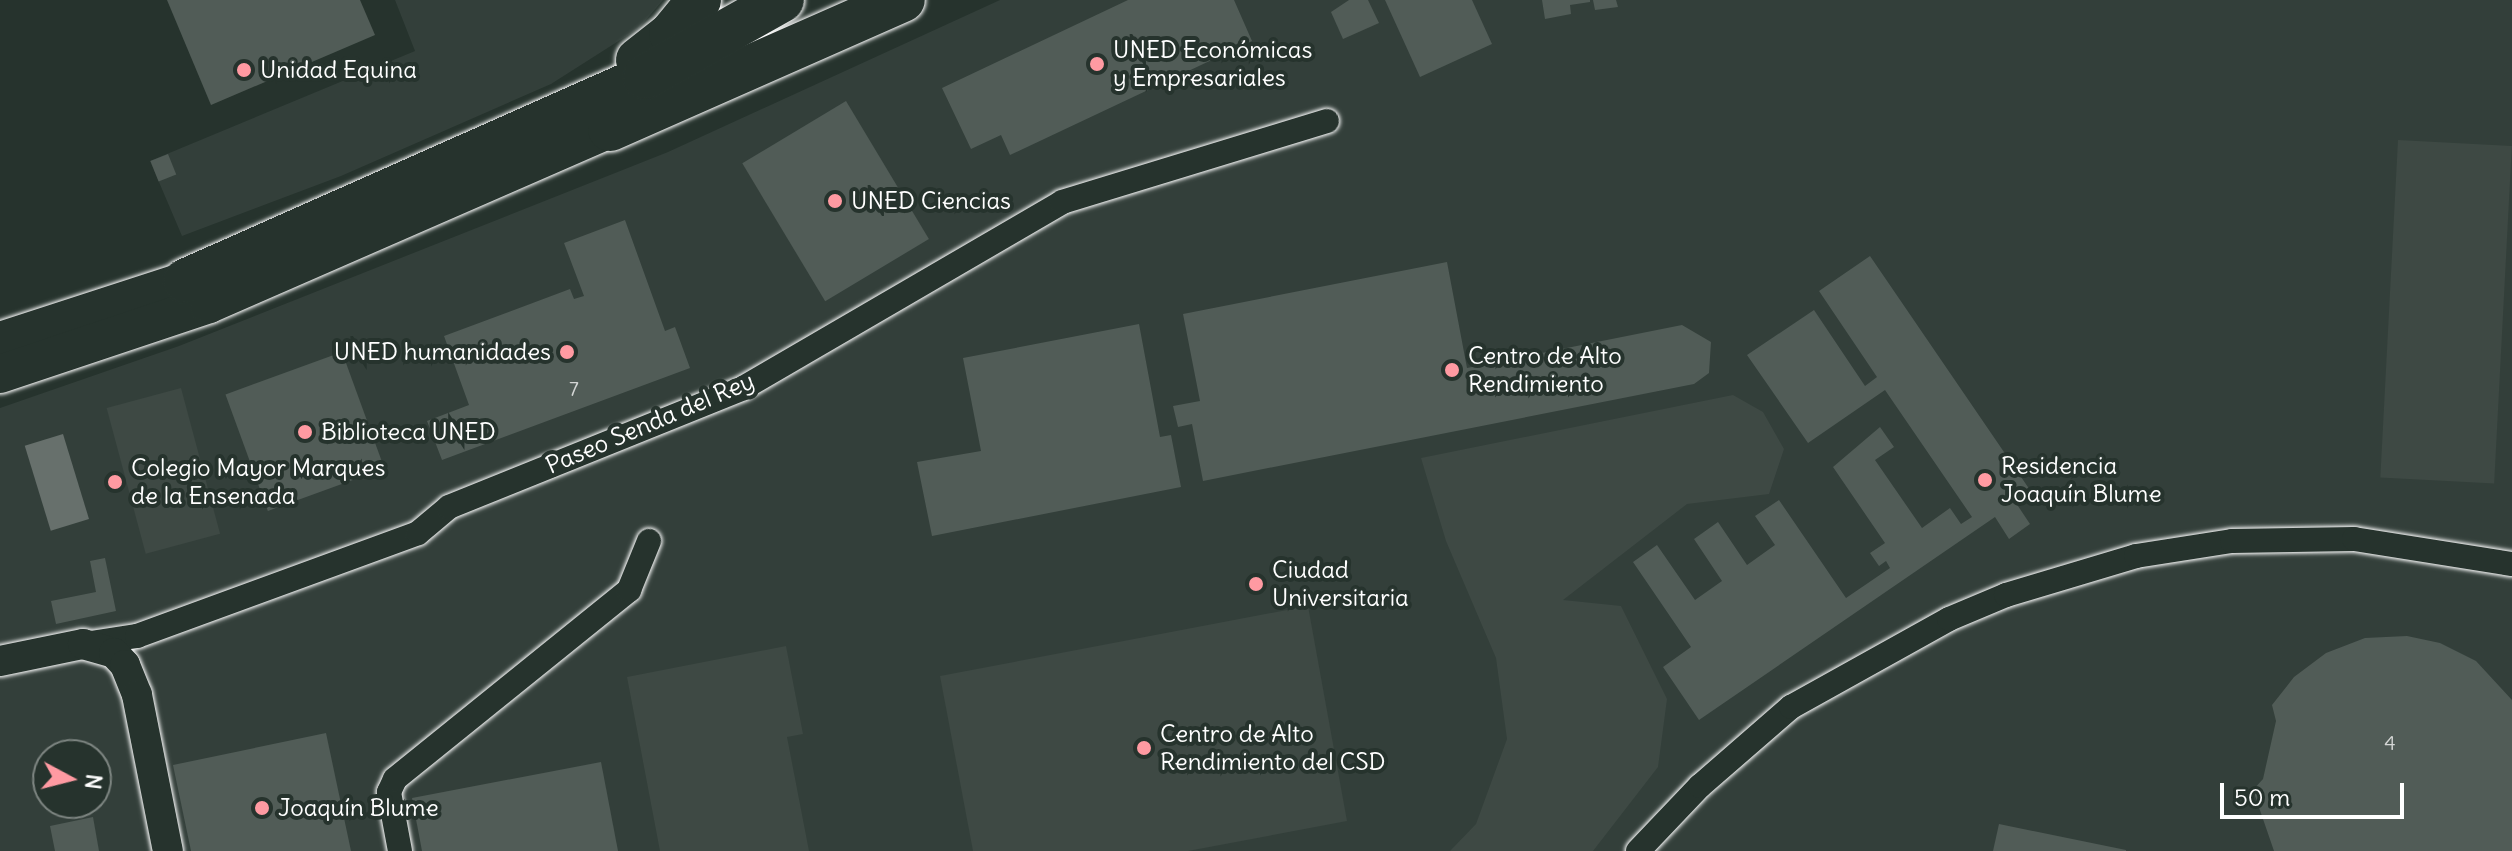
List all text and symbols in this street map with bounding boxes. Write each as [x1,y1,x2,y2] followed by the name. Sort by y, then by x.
[1113,36,1312,92] place label: UNED Económicas y Empresariales
[1088,55,1106,73] marker: UNED Económicas y Empresariales
[260,56,417,84] place label: Unidad Equina
[235,61,253,79] marker: Unidad Equina
[851,187,1011,215] place label: UNED Ciencias
[826,192,844,210] marker: UNED Ciencias
[334,338,551,366] place label: UNED humanidades
[1468,342,1622,398] place label: Centro de Alto Rendimiento
[558,343,576,361] marker: UNED humanidades
[1443,361,1461,379] marker: Centro de Alto Rendimiento
[541,366,759,480] street label: Paseo Senda del Rey
[569,376,579,400] house number: 7
[321,418,496,446] place label: Biblioteca UNED
[296,423,314,441] marker: Biblioteca UNED
[2001,452,2162,508] place label: Residencia Joaquín Blume
[131,454,385,510] place label: Colegio Mayor Marques de la Ensenada
[1976,471,1994,489] marker: Residencia Joaquín Blume
[106,473,124,491] marker: Colegio Mayor Marques de la Ensenada
[1272,556,1409,612] place label: Ciudad Universitaria
[1247,575,1265,593] marker: Ciudad Universitaria
[1160,720,1386,776] place label: Centro de Alto Rendimiento del CSD
[2384,730,2396,754] house number: 4
[32,739,112,819] north arrow
[1135,739,1153,757] marker: Centro de Alto Rendimiento del CSD
[2224,767,2408,817] scale bar
[79,772,109,791] text: N
[2234,782,2290,812] text: 50 m
[278,794,439,822] place label: Joaquín Blume
[253,799,271,817] marker: Joaquín Blume

